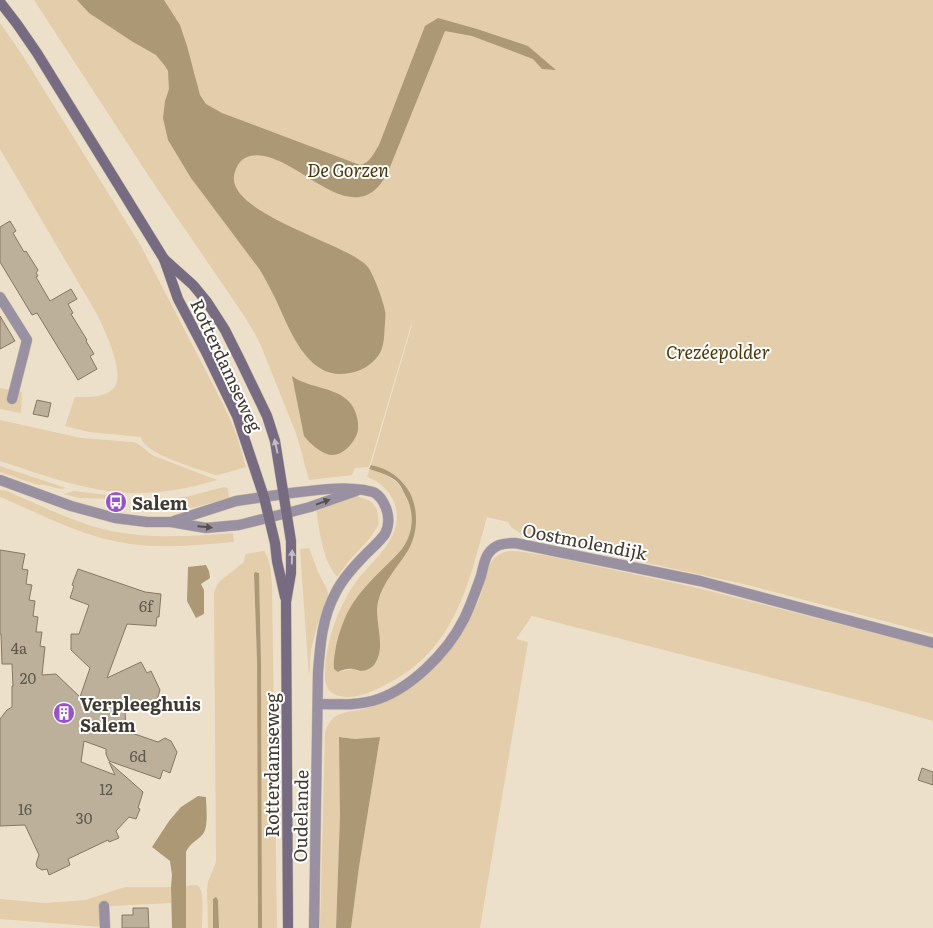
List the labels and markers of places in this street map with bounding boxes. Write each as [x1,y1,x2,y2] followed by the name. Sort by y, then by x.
[132,489,188,516] place label: Salem
[104,490,128,514] bus stop icon: Salem
[80,690,201,738] place label: Verpleeghuis Salem
[52,701,76,725] building icon: Verpleeghuis Salem

